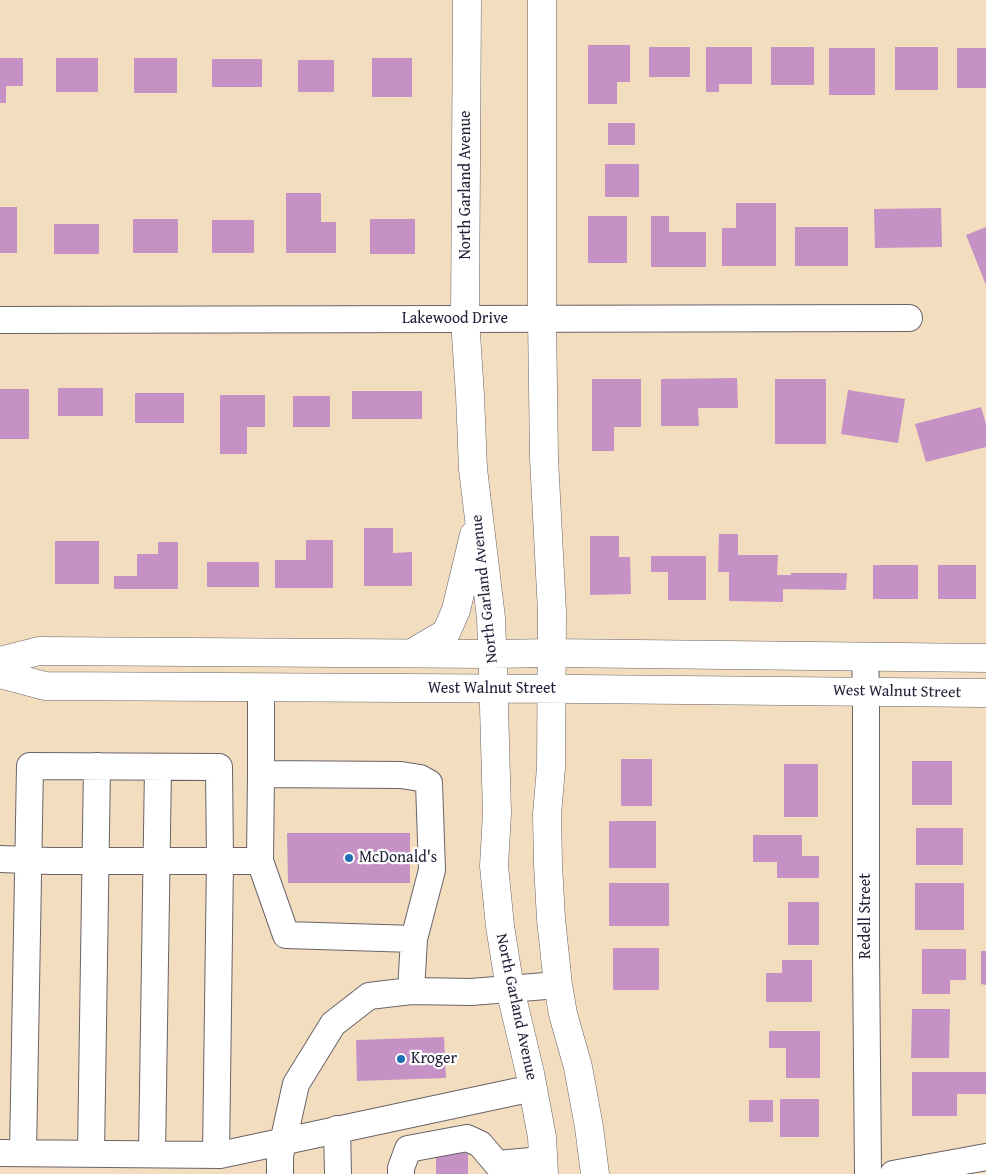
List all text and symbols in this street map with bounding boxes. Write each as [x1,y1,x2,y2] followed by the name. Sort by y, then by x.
[456,110,476,260] street label: North Garland Avenue
[402,309,508,329] street label: Lakewood Drive
[468,514,502,664] street label: North Garland Avenue
[428,679,556,699] street label: West Walnut Street
[833,681,961,703] street label: West Walnut Street
[359,848,437,868] place label: McDonald's
[343,852,355,864] marker: McDonald's
[856,873,876,959] street label: Redell Street
[491,932,541,1082] street label: North Garland Avenue
[411,1049,457,1069] place label: Kroger
[395,1053,407,1065] marker: Kroger

